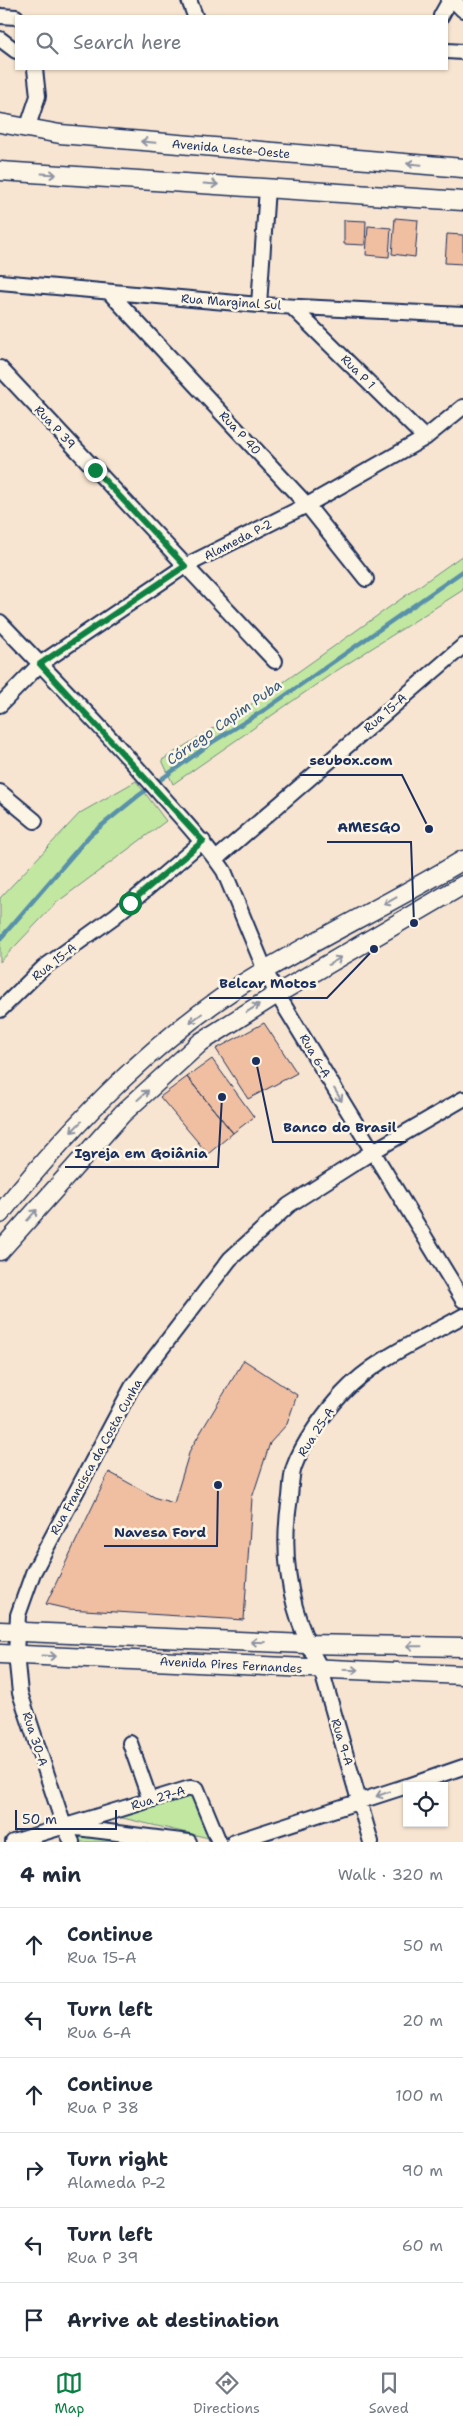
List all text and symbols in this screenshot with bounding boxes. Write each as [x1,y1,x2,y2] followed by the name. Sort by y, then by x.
[15,15,448,70] search box
[33,29,61,57] icon: search
[73,30,182,55] text: Search here
[171,136,291,162] street label: Avenida Leste-Oeste
[140,137,156,146] one-way arrow
[407,159,423,169] one-way arrow
[40,170,56,179] one-way arrow
[203,180,219,189] one-way arrow
[180,291,282,314] street label: Rua Marginal Sul
[337,351,379,393] street label: Rua P 1
[31,402,79,452] street label: Rua P 39
[216,408,264,458] street label: Rua P 40
[84,459,107,482] route end
[201,516,275,564] street label: Alameda P-2
[163,675,285,769] water label: Córrego Capim Puba
[360,690,410,736] street label: Rua 15-A
[300,746,402,775] callout: seubox.com
[310,751,393,769] text: seubox.com
[327,813,411,842] callout: AMESGO
[337,818,401,836] text: AMESGO
[119,892,142,915] route start
[383,897,398,907] one-way arrow
[29,939,80,984] street label: Rua 15-A
[327,955,342,965] one-way arrow
[209,969,327,998] callout: Belcar Motos
[219,974,317,992] text: Belcar Motos
[246,1003,260,1013] one-way arrow
[190,1012,203,1023] one-way arrow
[296,1031,334,1081] street label: Rua 6-A
[334,1088,344,1102] one-way arrow
[136,1090,149,1101] one-way arrow
[273,1113,406,1142] callout: Banco do Brasil
[283,1118,397,1136] text: Banco do Brasil
[70,1120,82,1133] one-way arrow
[65,1138,218,1167] callout: Igreja em Goiânia
[74,1144,208,1162] text: Igreja em Goiânia
[27,1208,38,1221] one-way arrow
[46,1376,146,1538] street label: Rua Francisca da Costa Cunha
[294,1404,338,1460] street label: Rua 25-A
[104,1517,217,1546] callout: Navesa Ford
[114,1523,206,1541] text: Navesa Ford
[250,1637,266,1646] one-way arrow
[407,1641,423,1651] one-way arrow
[40,1651,56,1661] one-way arrow
[159,1653,303,1677] street label: Avenida Pires Fernandes
[342,1665,359,1675] one-way arrow
[19,1710,51,1769] street label: Rua 30-A
[327,1717,357,1768] street label: Rua 9-A
[129,1782,187,1814] street label: Rua 27-A
[403,1782,448,1827] map controls
[403,1782,448,1827] button: locate
[376,1790,392,1800] one-way arrow
[15,1807,118,1830] scale bar
[22,1810,57,1828] text: 50 m
[20,1861,81,1889] text: 4 min
[338,1864,443,1885] text: Walk · 320 m
[67,1922,153,1947] text: Continue
[20,1931,48,1959] icon: ahead
[403,1935,443,1956] text: 50 m
[67,1947,137,1968] text: Rua 15-A
[67,1997,153,2022] text: Turn left
[20,2006,48,2034] icon: left
[402,2010,443,2031] text: 20 m
[67,2022,131,2043] text: Rua 6-A
[67,2072,153,2097] text: Continue
[20,2081,48,2109] icon: ahead
[395,2085,443,2106] text: 100 m
[67,2097,139,2118] text: Rua P 38
[67,2147,168,2172] text: Turn right
[20,2156,48,2184] icon: right
[402,2160,443,2181] text: 90 m
[67,2172,166,2193] text: Alameda P-2
[67,2222,153,2247] text: Turn left
[20,2231,48,2259] icon: left
[402,2235,443,2256] text: 60 m
[67,2247,138,2268] text: Rua P 39
[20,2306,48,2334] icon: arrive
[67,2308,279,2333] text: Arrive at destination
[54,2369,84,2417] tab: Map
[193,2369,260,2417] tab: Directions
[369,2369,409,2417] tab: Saved

